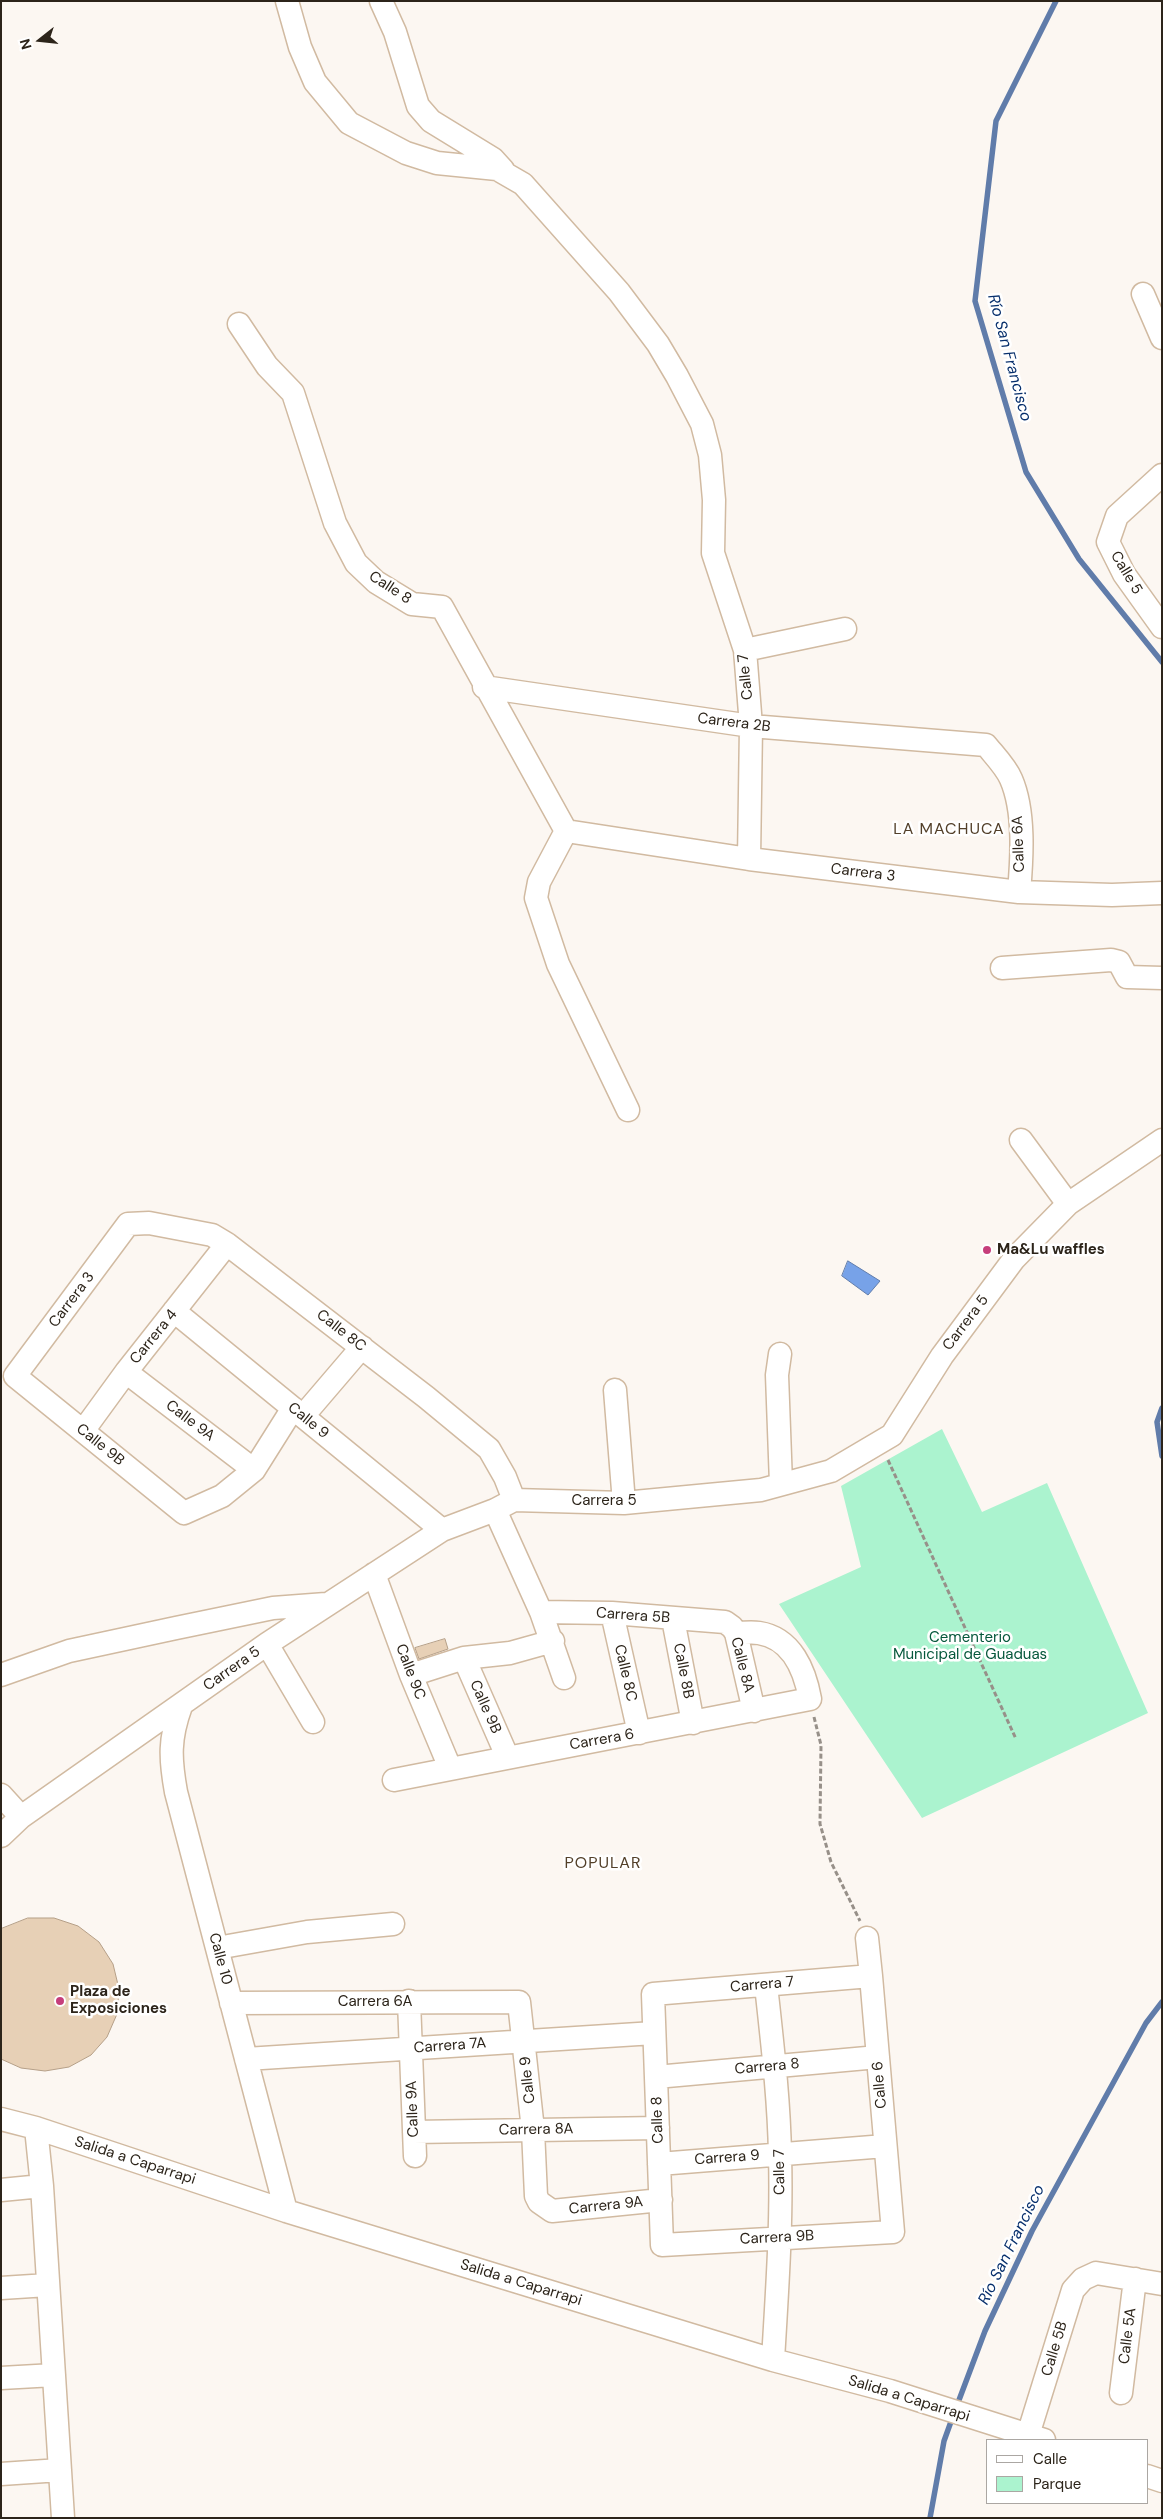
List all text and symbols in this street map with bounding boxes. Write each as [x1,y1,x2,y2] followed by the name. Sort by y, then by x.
[15,15,65,65] north arrow
[16,37,36,52] text: N
[983,292,1035,424] water label: Río San Francisco
[1106,548,1146,598] street label: Calle 5
[365,568,415,608] street label: Calle 8
[735,653,757,701] street label: Calle 7
[696,710,772,736] street label: Carrera 2B
[1009,815,1029,873] street label: Calle 6A
[892,820,1006,840] district label: LA MACHUCA
[830,860,896,886] street label: Carrera 3
[997,1241,1105,1259] place label: Ma&Lu waffles
[981,1244,993,1256] marker: Ma&Lu waffles
[45,1269,99,1331] street label: Carrera 3
[939,1292,993,1354] street label: Carrera 5
[127,1306,181,1368] street label: Carrera 4
[313,1306,369,1356] street label: Calle 8C
[162,1397,218,1445] street label: Calle 9A
[284,1399,332,1443] street label: Calle 9
[72,1420,128,1470] street label: Calle 9B
[571,1492,637,1510] street label: Carrera 5
[595,1604,671,1628] street label: Carrera 5B
[893,1629,1047,1664] park label: Cementerio Municipal de Guaduas
[726,1635,758,1695] street label: Calle 8A
[391,1642,429,1702] street label: Calle 9C
[669,1642,697,1700] street label: Calle 8B
[200,1643,264,1695] street label: Carrera 5
[610,1643,640,1703] street label: Calle 8C
[465,1677,505,1737] street label: Calle 9B
[568,1725,636,1755] street label: Carrera 6
[564,1854,642,1874] district label: POPULAR
[204,1931,236,1987] street label: Calle 10
[729,1973,795,1997] street label: Carrera 7
[70,1983,167,2018] place label: Plaza de Exposiciones
[338,1993,412,2011] street label: Carrera 6A
[54,1995,66,2007] marker: Plaza de Exposiciones
[413,2034,487,2058] street label: Carrera 7A
[517,2055,539,2105] street label: Calle 9
[734,2055,800,2079] street label: Carrera 8
[869,2061,891,2109] street label: Calle 6
[403,2080,423,2138] street label: Calle 9A
[648,2096,668,2144] street label: Calle 8
[499,2120,573,2140] street label: Carrera 8A
[72,2133,198,2189] street label: Salida a Caparrapi
[694,2147,760,2169] street label: Carrera 9
[771,2149,789,2195] street label: Calle 7
[975,2182,1049,2308] water label: Río San Francisco
[568,2193,644,2219] street label: Carrera 9A
[739,2227,815,2249] street label: Carrera 9B
[458,2256,584,2310] street label: Salida a Caparrapi
[1116,2307,1140,2365] street label: Calle 5A
[1038,2319,1072,2379] street label: Calle 5B
[846,2372,972,2426] street label: Salida a Caparrapi
[986,2439,1148,2504] legend
[1033,2449,1067,2469] text: Calle
[1033,2474,1081,2494] text: Parque

